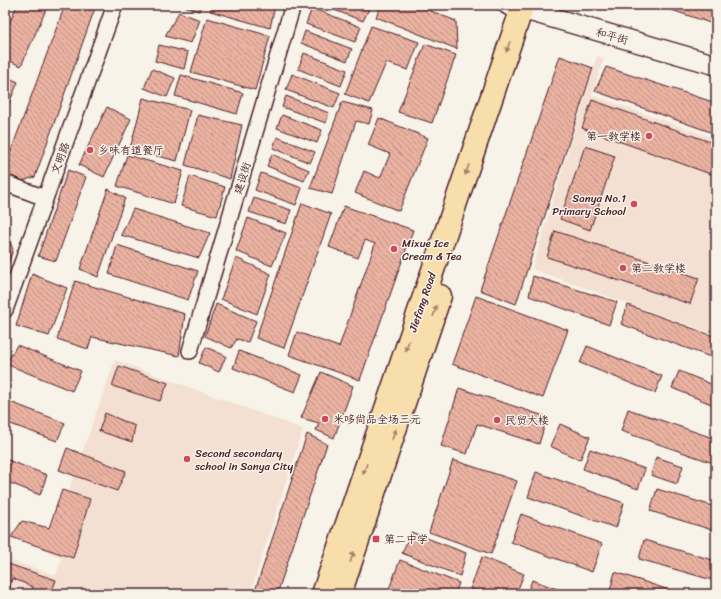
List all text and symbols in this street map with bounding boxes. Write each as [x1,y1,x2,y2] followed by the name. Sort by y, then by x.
[593,23,631,50] street label: 和平街
[505,41,511,53] one-way arrow
[586,127,641,146] place label: 第一教学楼
[644,131,654,141] marker: 第一教学楼
[46,139,75,177] street label: 文明路
[98,141,164,160] place label: 乡味有道餐厅
[85,145,95,155] marker: 乡味有道餐厅
[229,159,257,197] street label: 建设街
[463,164,469,176] one-way arrow
[552,189,627,221] place label: Sanya No.1 Primary School
[629,199,639,209] marker: Sanya No.1 Primary School
[402,234,462,266] place label: Mixue Ice Cream & Tea
[389,244,399,254] marker: Mixue Ice Cream & Tea
[631,259,686,278] place label: 第二教学楼
[618,263,628,273] marker: 第二教学楼
[403,269,442,336] street label: Jiefang Road
[433,304,439,316] one-way arrow
[404,340,410,352] one-way arrow
[333,410,421,429] place label: 米哆尚品全场三元
[505,411,549,430] place label: 民贸大楼
[320,414,330,424] marker: 米哆尚品全场三元
[492,415,502,425] marker: 民贸大楼
[391,427,397,439] one-way arrow
[194,444,294,476] place label: Second secondary school in Sanya City
[182,454,192,464] marker: Second secondary school in Sanya City
[362,463,368,475] one-way arrow
[384,530,428,549] place label: 第二中学
[371,534,381,544] marker: 第二中学
[350,551,356,563] one-way arrow

